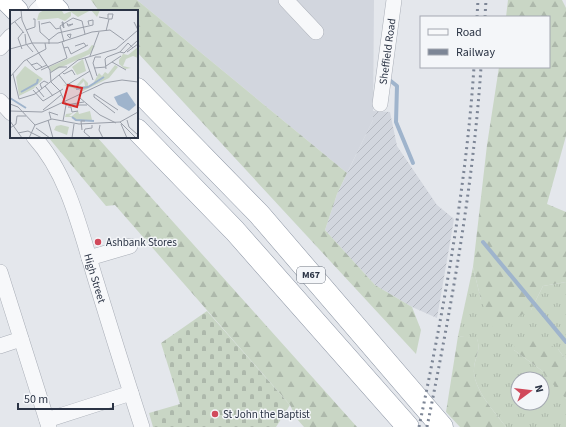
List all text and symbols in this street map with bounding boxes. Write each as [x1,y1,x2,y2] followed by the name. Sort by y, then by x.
[10,10,138,138] inset map
[420,16,550,68] legend
[375,17,399,85] street label: Sheffield Road
[456,24,482,41] text: Road
[456,44,495,61] text: Railway
[106,235,177,250] place label: Ashbank Stores
[93,237,103,247] marker: Ashbank Stores
[81,252,110,305] street label: High Street
[297,267,325,283] road number: M67
[510,371,550,411] north arrow
[531,383,547,394] text: N
[18,385,113,411] scale bar
[24,391,48,408] text: 50 m
[223,407,310,422] place label: St John the Baptist
[210,409,220,419] marker: St John the Baptist

